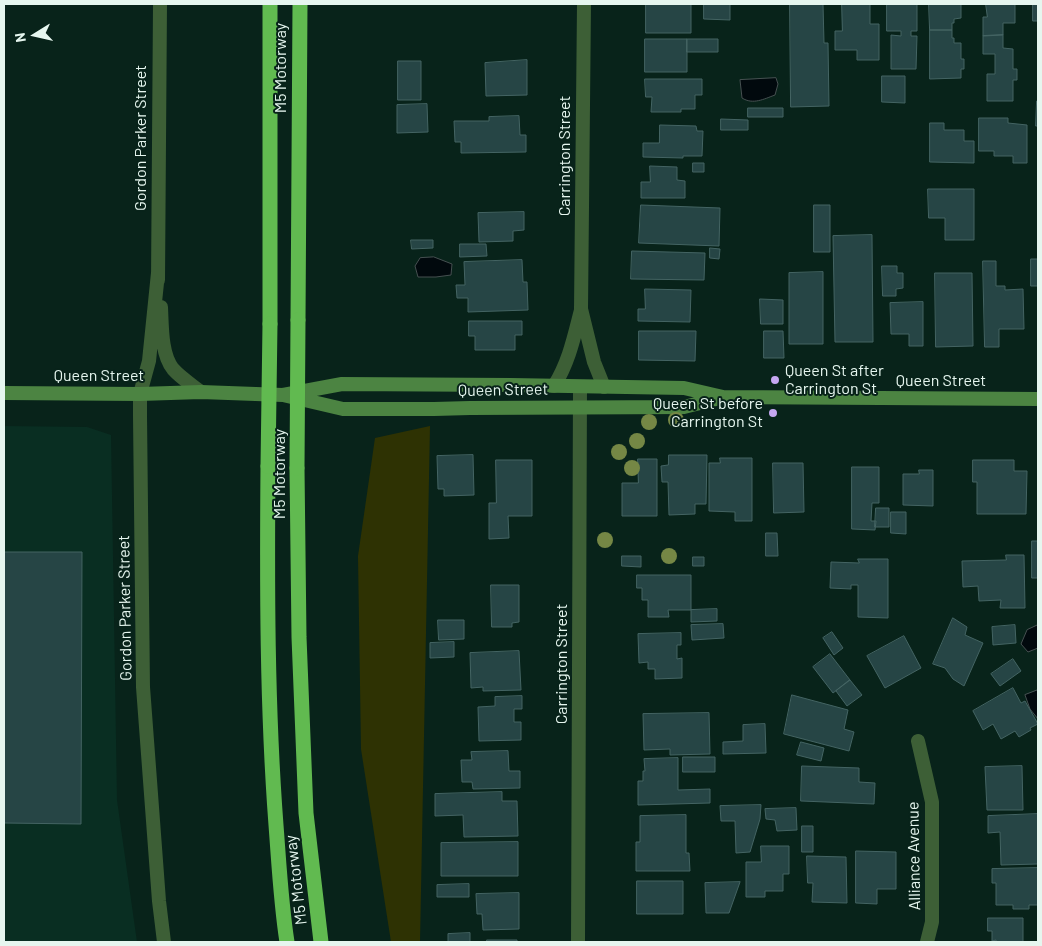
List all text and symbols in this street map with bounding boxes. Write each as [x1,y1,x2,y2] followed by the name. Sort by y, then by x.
[10,10,60,60] north arrow
[271,23,291,113] street label: M5 Motorway
[11,32,29,44] text: N
[131,65,151,211] street label: Gordon Parker Street
[555,96,575,216] street label: Carrington Street
[785,361,884,399] place label: Queen St after Carrington St
[54,366,144,386] street label: Queen Street
[896,371,986,391] street label: Queen Street
[769,374,781,386] marker: Queen St after Carrington St
[458,380,548,400] street label: Queen Street
[653,394,763,432] place label: Queen St before Carrington St
[767,407,779,419] marker: Queen St before Carrington St
[270,429,290,519] street label: M5 Motorway
[114,535,136,681] street label: Gordon Parker Street
[552,604,572,724] street label: Carrington Street
[903,801,925,911] street label: Alliance Avenue
[281,834,311,926] street label: M5 Motorway

